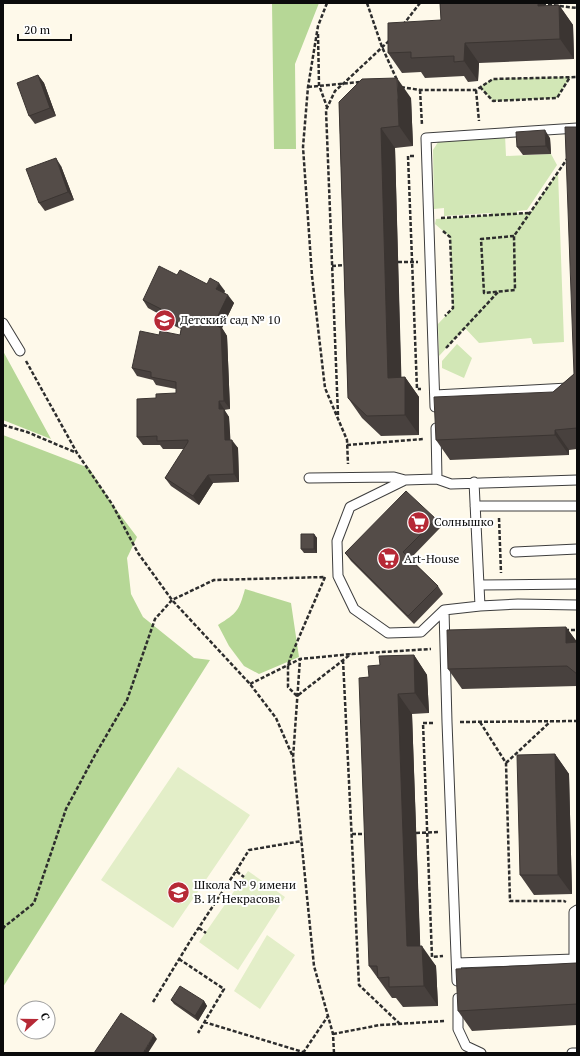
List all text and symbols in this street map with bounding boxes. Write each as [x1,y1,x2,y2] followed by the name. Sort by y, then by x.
[18,16,71,42] scale bar
[24,22,51,37] text: 20 m
[151,307,177,333] school or university icon: Детский сад № 10
[180,312,280,327] place label: Детский сад № 10
[406,509,432,535] supermarket icon: Солнышко
[434,514,494,529] place label: Солнышко
[376,546,402,572] supermarket icon: Art-House
[404,551,459,566] place label: Art-House
[194,877,296,906] place label: Школа № 9 имени В. И. Некрасова
[165,879,191,905] school or university icon: Школа № 9 имени В. И. Некрасова
[16,1000,56,1040] north arrow
[38,1011,53,1022] text: С

